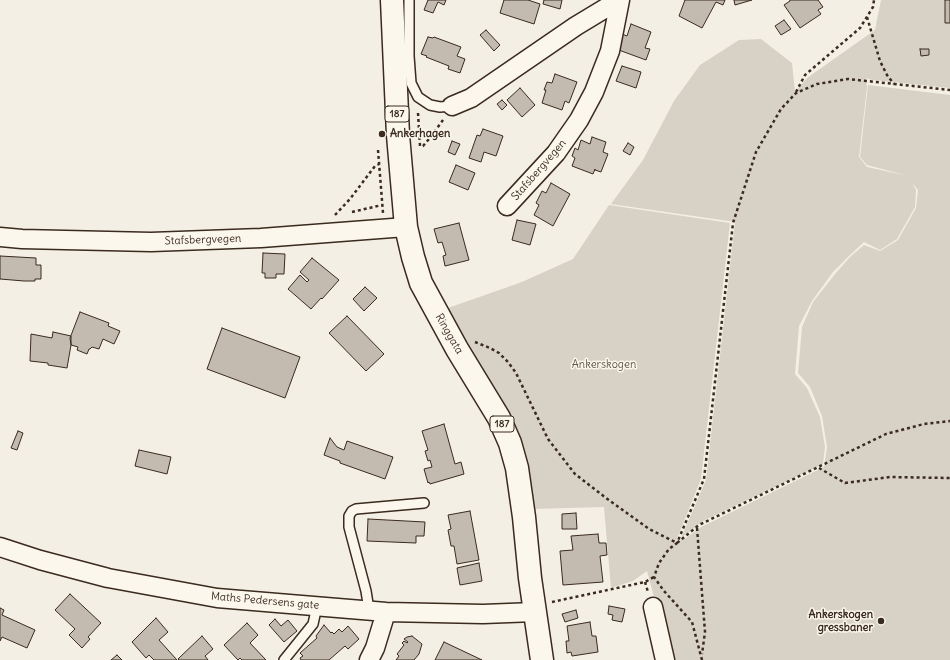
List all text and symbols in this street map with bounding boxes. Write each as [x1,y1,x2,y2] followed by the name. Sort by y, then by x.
[385,106,409,122] road number: 187
[390,127,450,141] place label: Ankerhagen
[377,129,387,139] marker: Ankerhagen
[509,137,569,203] street label: Stafsbergvegen
[164,232,242,248] street label: Stafsbergvegen
[432,311,466,357] street label: Ringgata
[572,358,636,372] park label: Ankerskogen
[490,416,514,432] road number: 187
[210,590,320,612] street label: Maths Pedersens gate
[808,608,873,634] place label: Ankerskogen gressbaner
[876,616,886,626] marker: Ankerskogen gressbaner

